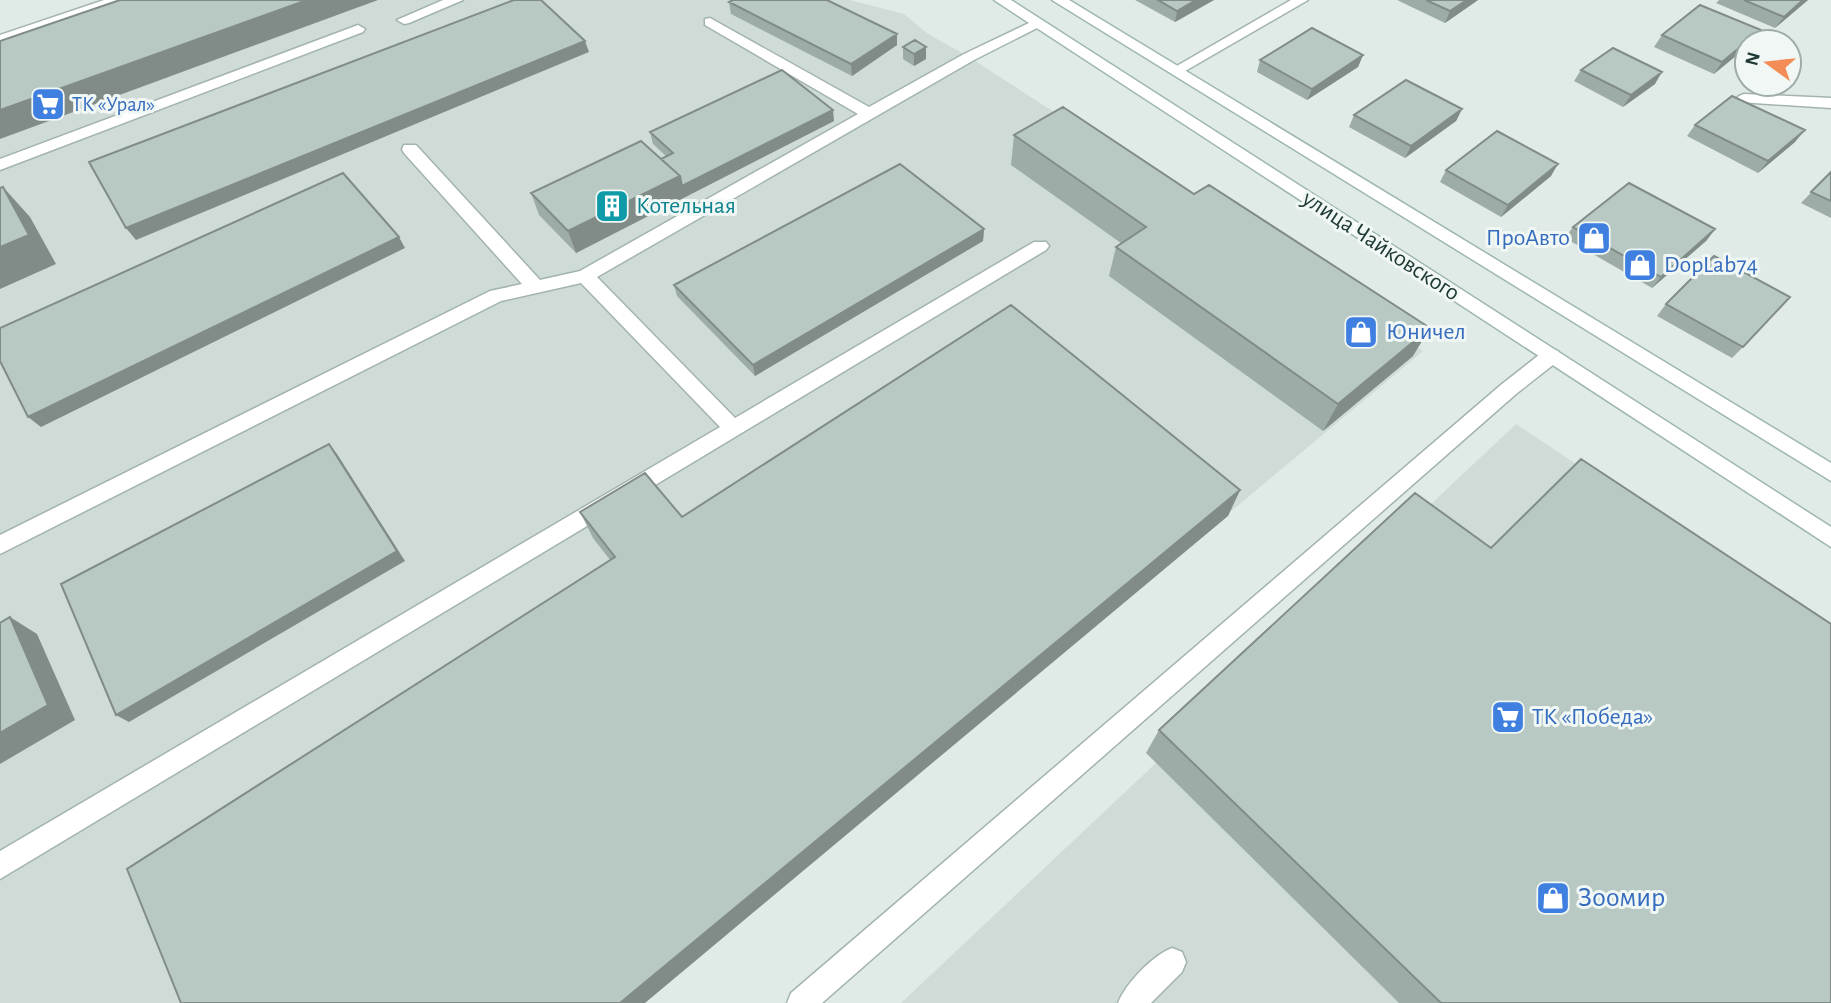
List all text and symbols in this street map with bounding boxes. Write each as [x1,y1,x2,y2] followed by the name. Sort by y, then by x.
[1733,28,1803,98] north arrow
[1742,50,1764,68] text: N
[29,85,67,123] supermarket icon: ТК «Урал»
[72,94,155,115] place label: ТК «Урал»
[1297,186,1464,306] street label: улица Чайковского
[593,187,631,225] building icon: Котельная
[636,194,736,218] place label: Котельная
[1575,219,1613,257] shop icon: ПроАвто
[1486,226,1570,250] place label: ПроАвто
[1621,246,1659,284] shop icon: DopLab74
[1664,253,1758,277] place label: DopLab74
[1342,313,1380,351] shop icon: Юничел
[1386,320,1466,344] place label: Юничел
[1489,698,1527,736] supermarket icon: ТК «Победа»
[1532,705,1653,729] place label: ТК «Победа»
[1534,879,1572,917] shop icon: Зоомир
[1578,884,1665,912] place label: Зоомир

